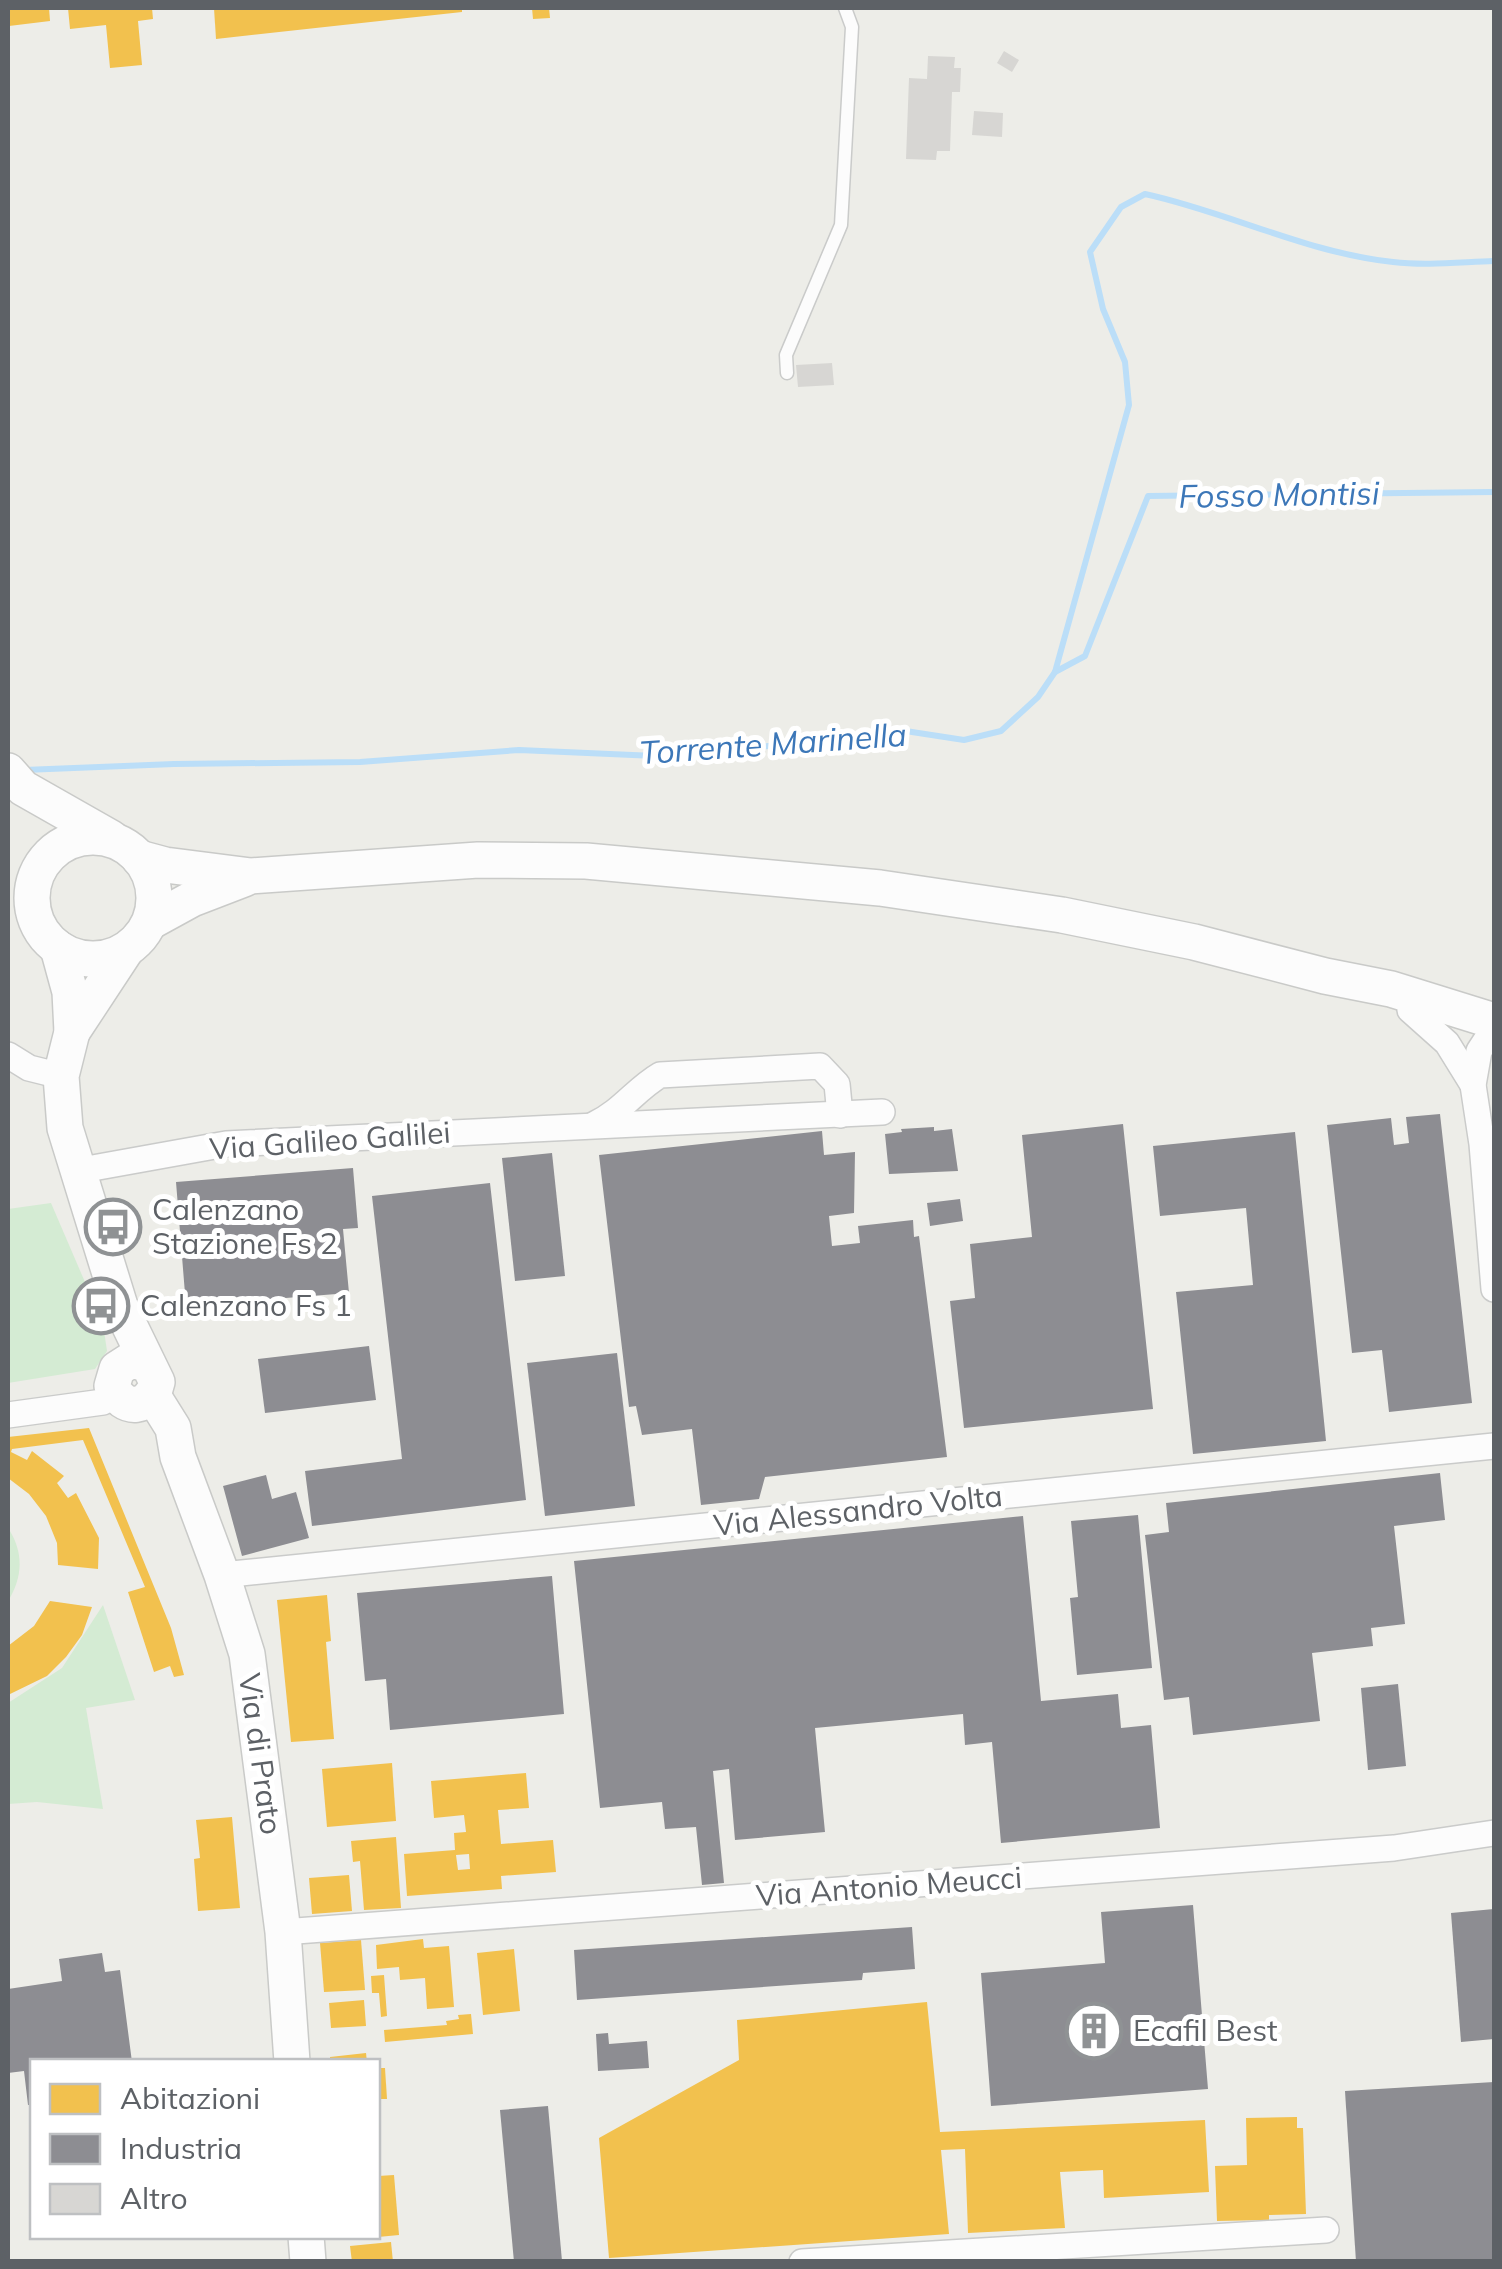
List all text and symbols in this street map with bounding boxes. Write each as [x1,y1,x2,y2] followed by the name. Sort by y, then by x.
[1178,472,1380,516] water label: Fosso Montisi
[638,714,908,772] water label: Torrente Marinella
[208,1113,452,1167] street label: Via Galileo Galilei
[152,1190,338,1262] place label: Calenzano Stazione Fs 2
[83,1197,143,1257] bus stop icon: Calenzano Stazione Fs 2
[71,1276,131,1336] bus stop icon: Calenzano Fs 1
[140,1286,352,1324] place label: Calenzano Fs 1
[712,1476,1004,1544] street label: Via Alessandro Volta
[231,1671,291,1837] street label: Via di Prato
[755,1858,1023,1914] street label: Via Antonio Meucci
[1064,2001,1124,2061] building icon: Ecafil Best
[1133,2011,1277,2049] place label: Ecafil Best
[30,2059,380,2239] legend
[120,2079,260,2117] text: Abitazioni
[120,2129,242,2167] text: Industria
[120,2179,188,2217] text: Altro

